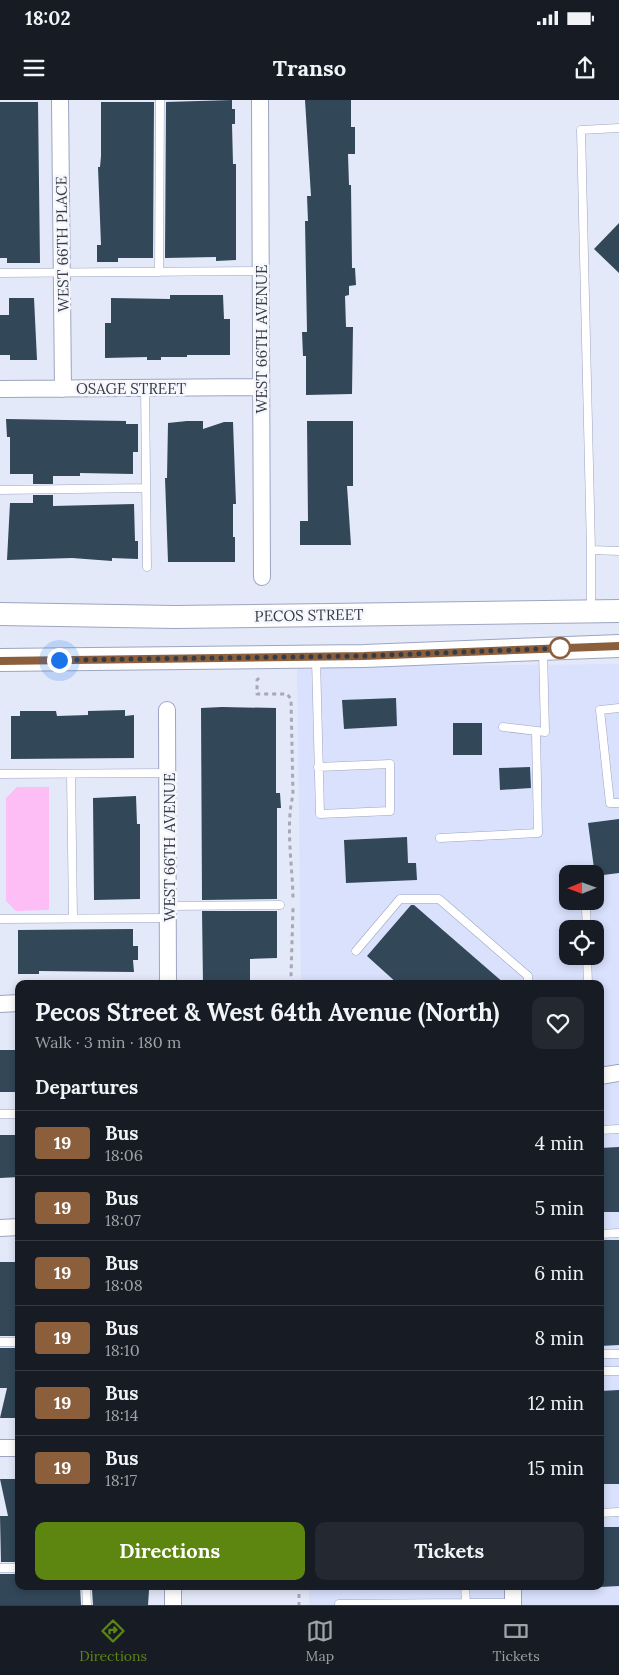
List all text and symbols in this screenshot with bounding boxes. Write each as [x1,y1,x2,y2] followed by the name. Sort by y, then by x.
[25,6,71,30] text: 18:02
[20,54,48,82] icon: menu
[273,54,346,82] text: Transo
[571,54,599,82] icon: share
[51,176,73,312] street label: WEST 66TH PLACE
[252,265,271,413] street label: WEST 66TH AVENUE
[76,379,186,398] street label: OSAGE STREET
[254,605,364,625] street label: PECOS STREET
[549,637,571,659] unlabelled marker
[47,648,72,673] your location
[160,773,179,921] street label: WEST 66TH AVENUE
[559,865,604,910] north arrow
[559,865,604,965] map controls
[559,920,604,965] button: locate
[35,997,499,1028] text: Pecos Street & West 64th Avenue (North)
[532,997,584,1049] button: heart
[35,1032,181,1052] text: Walk · 3 min · 180 m
[35,1075,138,1099] text: Departures
[105,1121,138,1145] text: Bus
[54,1131,71,1154] text: 19
[535,1131,584,1155] text: 4 min
[105,1145,143,1165] text: 18:06
[105,1186,138,1210] text: Bus
[54,1196,71,1219] text: 19
[535,1196,584,1220] text: 5 min
[105,1210,141,1230] text: 18:07
[105,1251,138,1275] text: Bus
[54,1261,71,1284] text: 19
[534,1261,584,1285] text: 6 min
[105,1275,143,1295] text: 18:08
[105,1316,138,1340] text: Bus
[54,1326,71,1349] text: 19
[534,1326,584,1350] text: 8 min
[105,1340,140,1360] text: 18:10
[105,1381,138,1405] text: Bus
[54,1391,71,1414] text: 19
[528,1391,584,1415] text: 12 min
[105,1405,138,1425] text: 18:14
[105,1446,138,1470] text: Bus
[54,1456,71,1479] text: 19
[528,1456,584,1480] text: 15 min
[105,1470,137,1490] text: 18:17
[35,1522,305,1580] button: Directions
[315,1522,584,1580] button: Tickets
[79,1617,147,1665] tab: Directions
[306,1617,334,1665] tab: Map
[493,1617,540,1665] tab: Tickets

